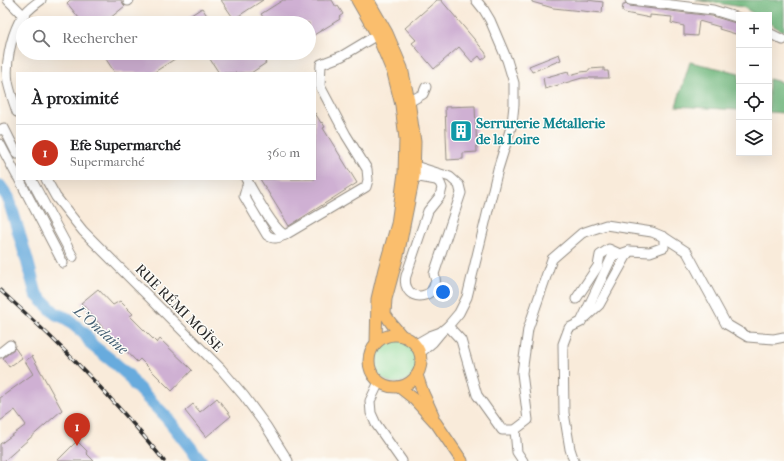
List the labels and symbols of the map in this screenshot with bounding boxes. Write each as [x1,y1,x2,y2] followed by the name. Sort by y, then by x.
[476,115,605,148] place label: Serrurerie Métallerie de la Loire
[448,118,474,144] building icon: Serrurerie Métallerie de la Loire
[132,260,227,356] street label: RUE RÉMI MOÏSE
[433,282,453,302] your location
[70,301,132,359] water label: L'Ondaine
[64,413,90,446] pin: 1

